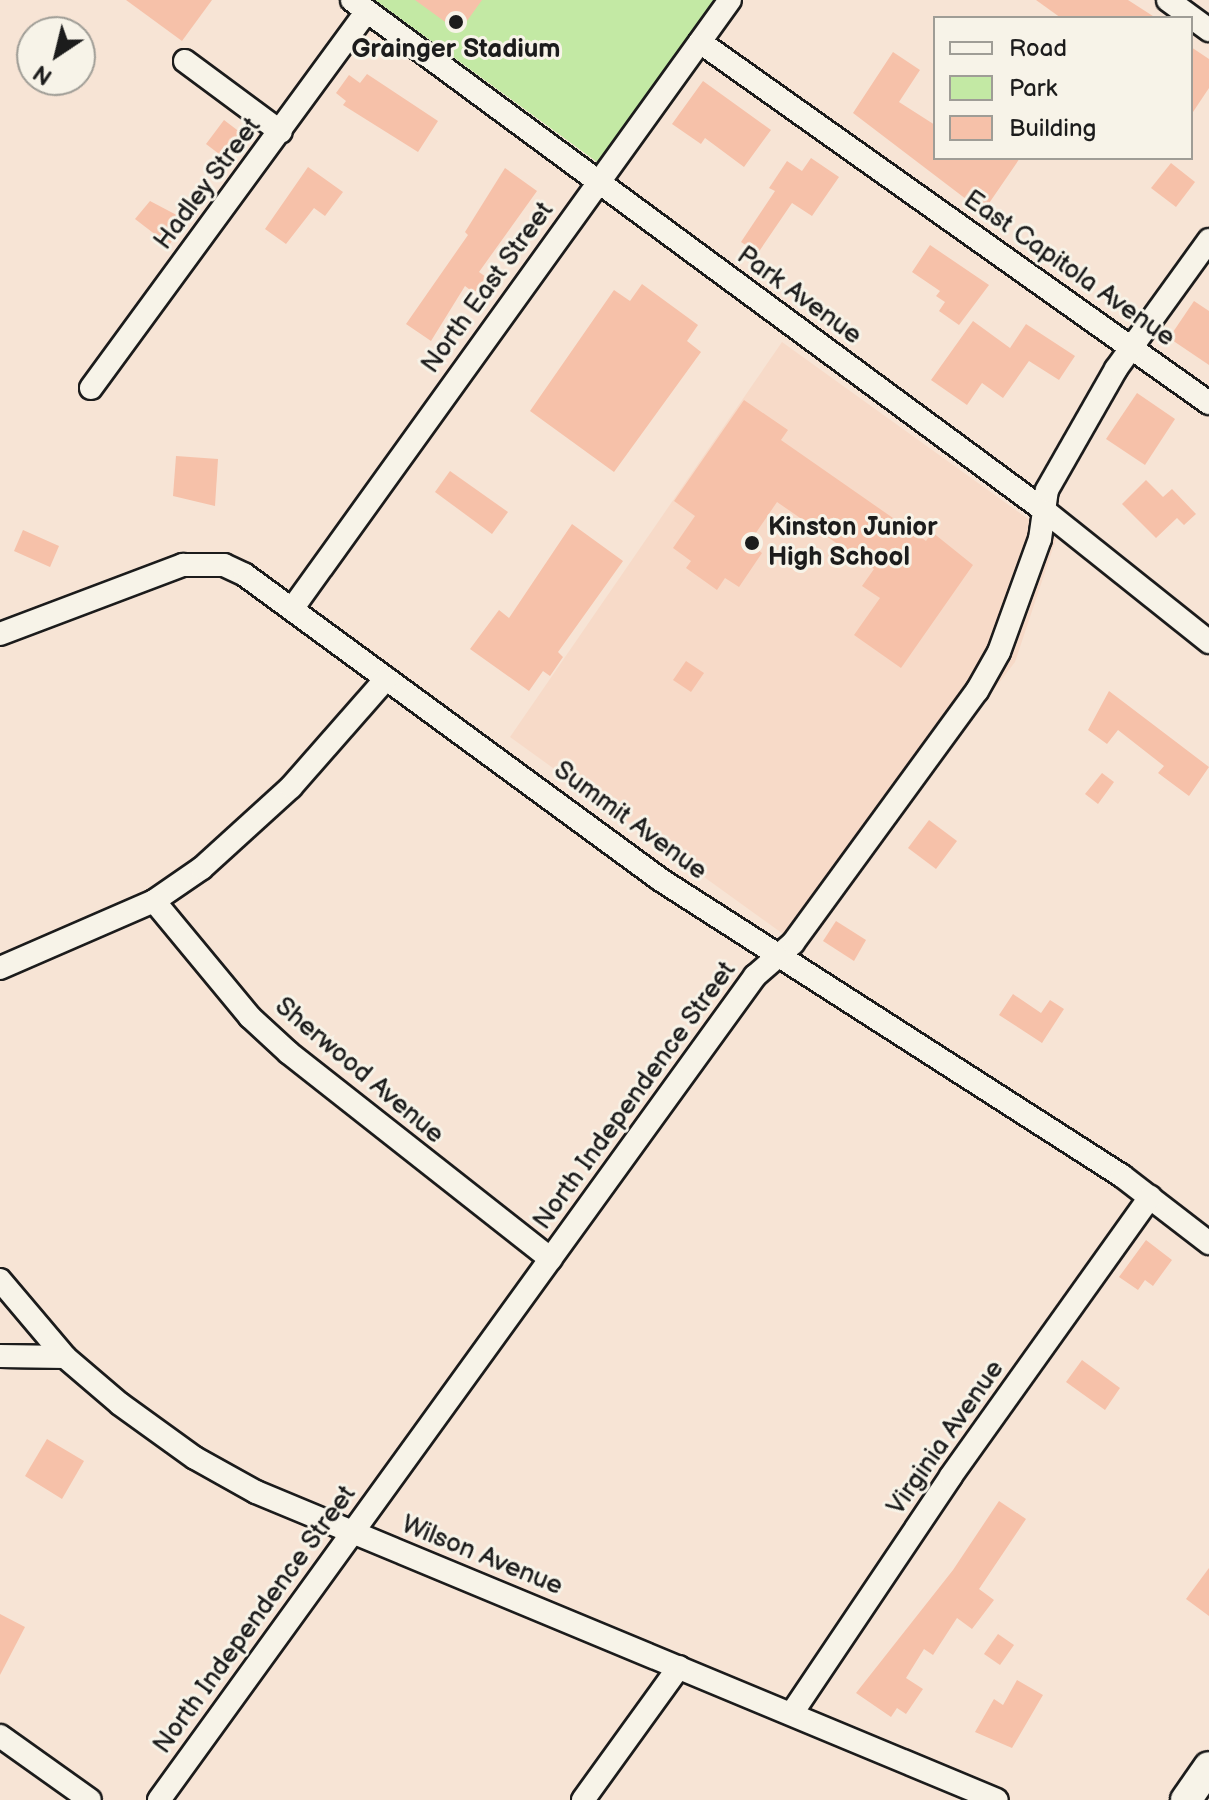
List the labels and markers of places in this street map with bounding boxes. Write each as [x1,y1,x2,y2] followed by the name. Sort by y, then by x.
[447,13,465,31] marker: Grainger Stadium
[351,34,561,66] place label: Grainger Stadium
[768,512,938,574] place label: Kinston Junior High School
[743,534,761,552] marker: Kinston Junior High School

